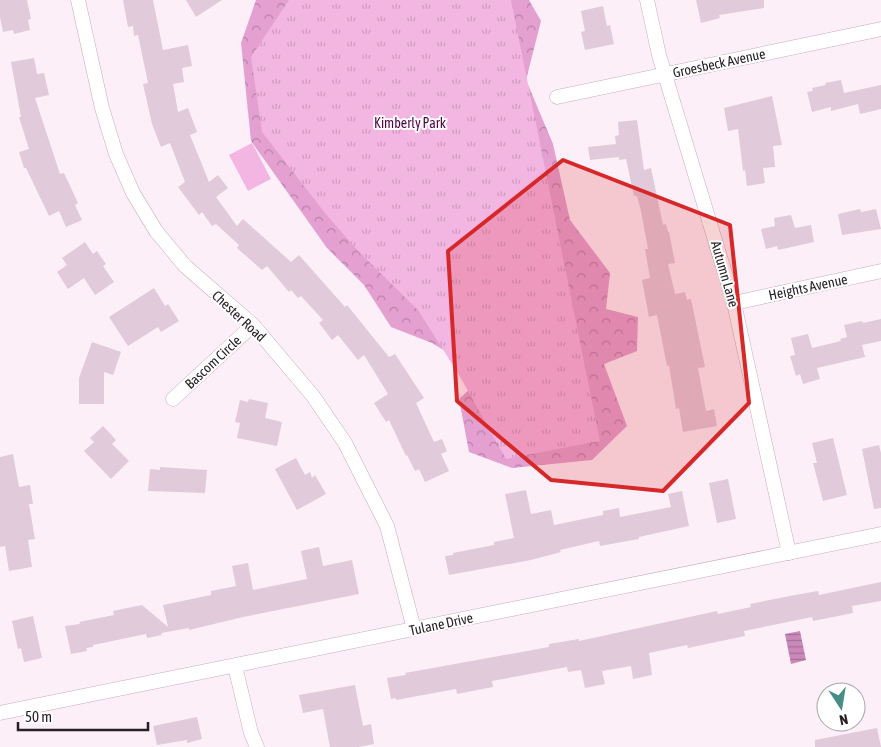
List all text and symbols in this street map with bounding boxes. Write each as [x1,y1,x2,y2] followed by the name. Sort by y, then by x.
[671,45,767,81] street label: Groesbeck Avenue
[374,115,446,131] park label: Kimberly Park
[708,239,742,309] street label: Autumn Lane
[767,271,849,303] street label: Heights Avenue
[209,287,269,345] street label: Chester Road
[182,332,244,392] street label: Bascom Circle
[408,609,474,639] street label: Tulane Drive
[816,682,866,732] north arrow
[18,700,148,732] scale bar
[25,708,52,725] text: 50 m
[838,711,849,728] text: N

